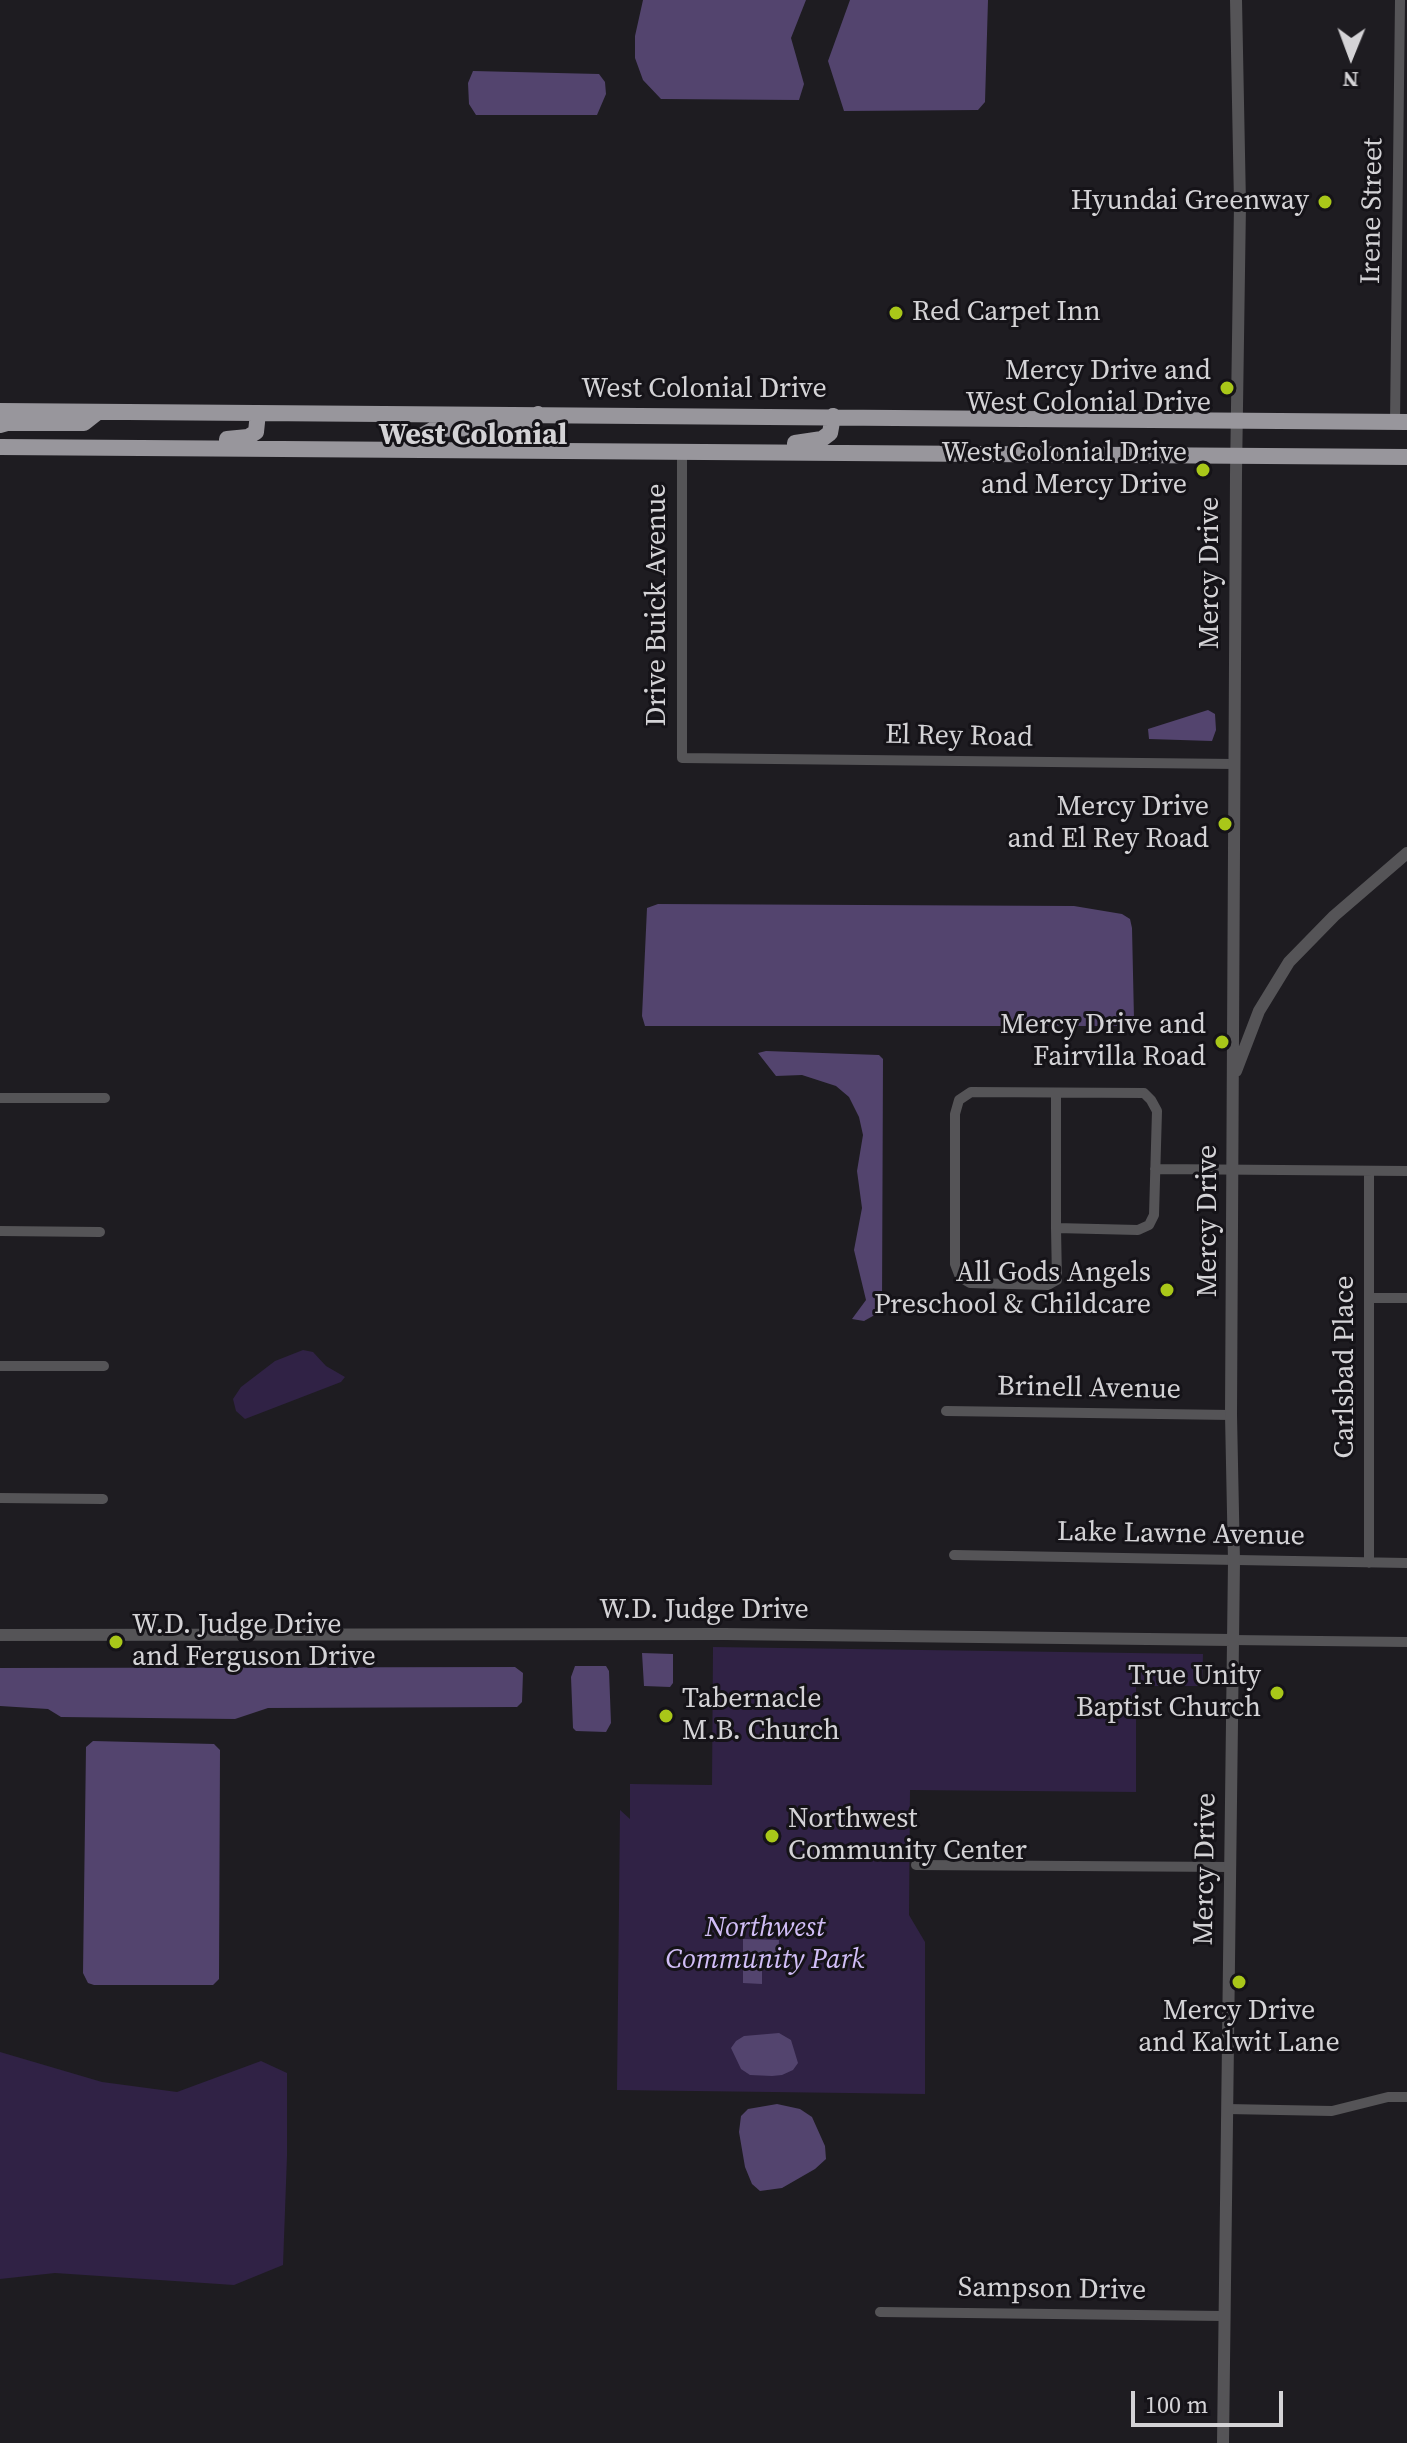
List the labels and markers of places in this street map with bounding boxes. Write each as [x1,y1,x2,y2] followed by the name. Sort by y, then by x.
[1071,185,1309,219] place label: Hyundai Greenway
[1316,193,1334,211] marker: Hyundai Greenway
[912,296,1101,330] place label: Red Carpet Inn
[887,304,905,322] marker: Red Carpet Inn
[966,355,1211,421] place label: Mercy Drive and West Colonial Drive
[1218,379,1236,397] marker: Mercy Drive and West Colonial Drive
[942,437,1187,503] place label: West Colonial Drive and Mercy Drive
[1194,461,1212,479] marker: West Colonial Drive and Mercy Drive
[1008,791,1209,857] place label: Mercy Drive and El Rey Road
[1216,815,1234,833] marker: Mercy Drive and El Rey Road
[1000,1009,1206,1075] place label: Mercy Drive and Fairvilla Road
[1213,1033,1231,1051] marker: Mercy Drive and Fairvilla Road
[874,1257,1151,1323] place label: All Gods Angels Preschool & Childcare
[1158,1281,1176,1299] marker: All Gods Angels Preschool & Childcare
[132,1609,376,1675] place label: W.D. Judge Drive and Ferguson Drive
[107,1633,125,1651] marker: W.D. Judge Drive and Ferguson Drive
[1076,1660,1261,1726] place label: True Unity Baptist Church
[682,1683,840,1749] place label: Tabernacle M.B. Church
[1268,1684,1286,1702] marker: True Unity Baptist Church
[657,1707,675,1725] marker: Tabernacle M.B. Church
[788,1803,1027,1869] place label: Northwest Community Center
[763,1827,781,1845] marker: Northwest Community Center
[1230,1973,1248,1991] marker: Mercy Drive and Kalwit Lane
[1138,1995,1340,2061] place label: Mercy Drive and Kalwit Lane

